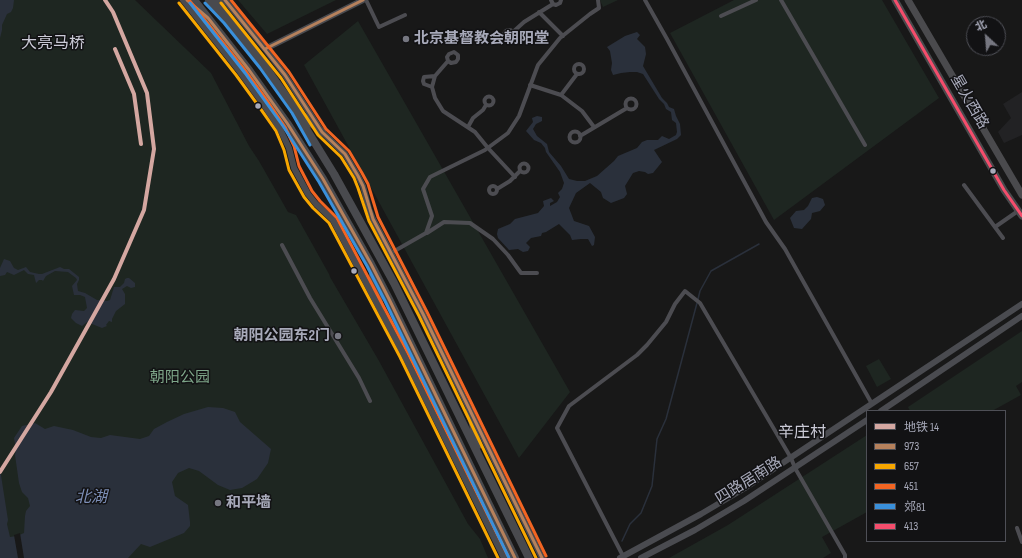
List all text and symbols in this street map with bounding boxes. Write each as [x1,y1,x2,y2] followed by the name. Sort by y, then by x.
[966,16,1006,56] north arrow
[973,17,989,34] text: 北
[414,30,549,48] place label: 北京基督教会朝阳堂
[21,34,85,54] district label: 大亮马桥
[401,34,411,44] marker: 北京基督教会朝阳堂
[946,72,992,132] street label: 星火西路
[253,101,263,111] unlabelled marker
[988,166,998,176] unlabelled marker
[349,266,359,276] unlabelled marker
[233,327,330,345] place label: 朝阳公园东2门
[333,331,343,341] marker: 朝阳公园东2门
[150,369,210,387] park label: 朝阳公园
[866,410,1006,542] legend
[904,420,939,435] text: 地铁 14
[778,423,826,443] district label: 辛庄村
[904,439,919,454] text: 973
[712,453,786,509] street label: 四路居南路
[904,459,919,474] text: 657
[904,479,918,494] text: 451
[75,488,107,508] water label: 北湖
[226,494,271,512] place label: 和平墙
[213,498,223,508] marker: 和平墙
[904,500,925,515] text: 郊81
[904,519,918,534] text: 413

